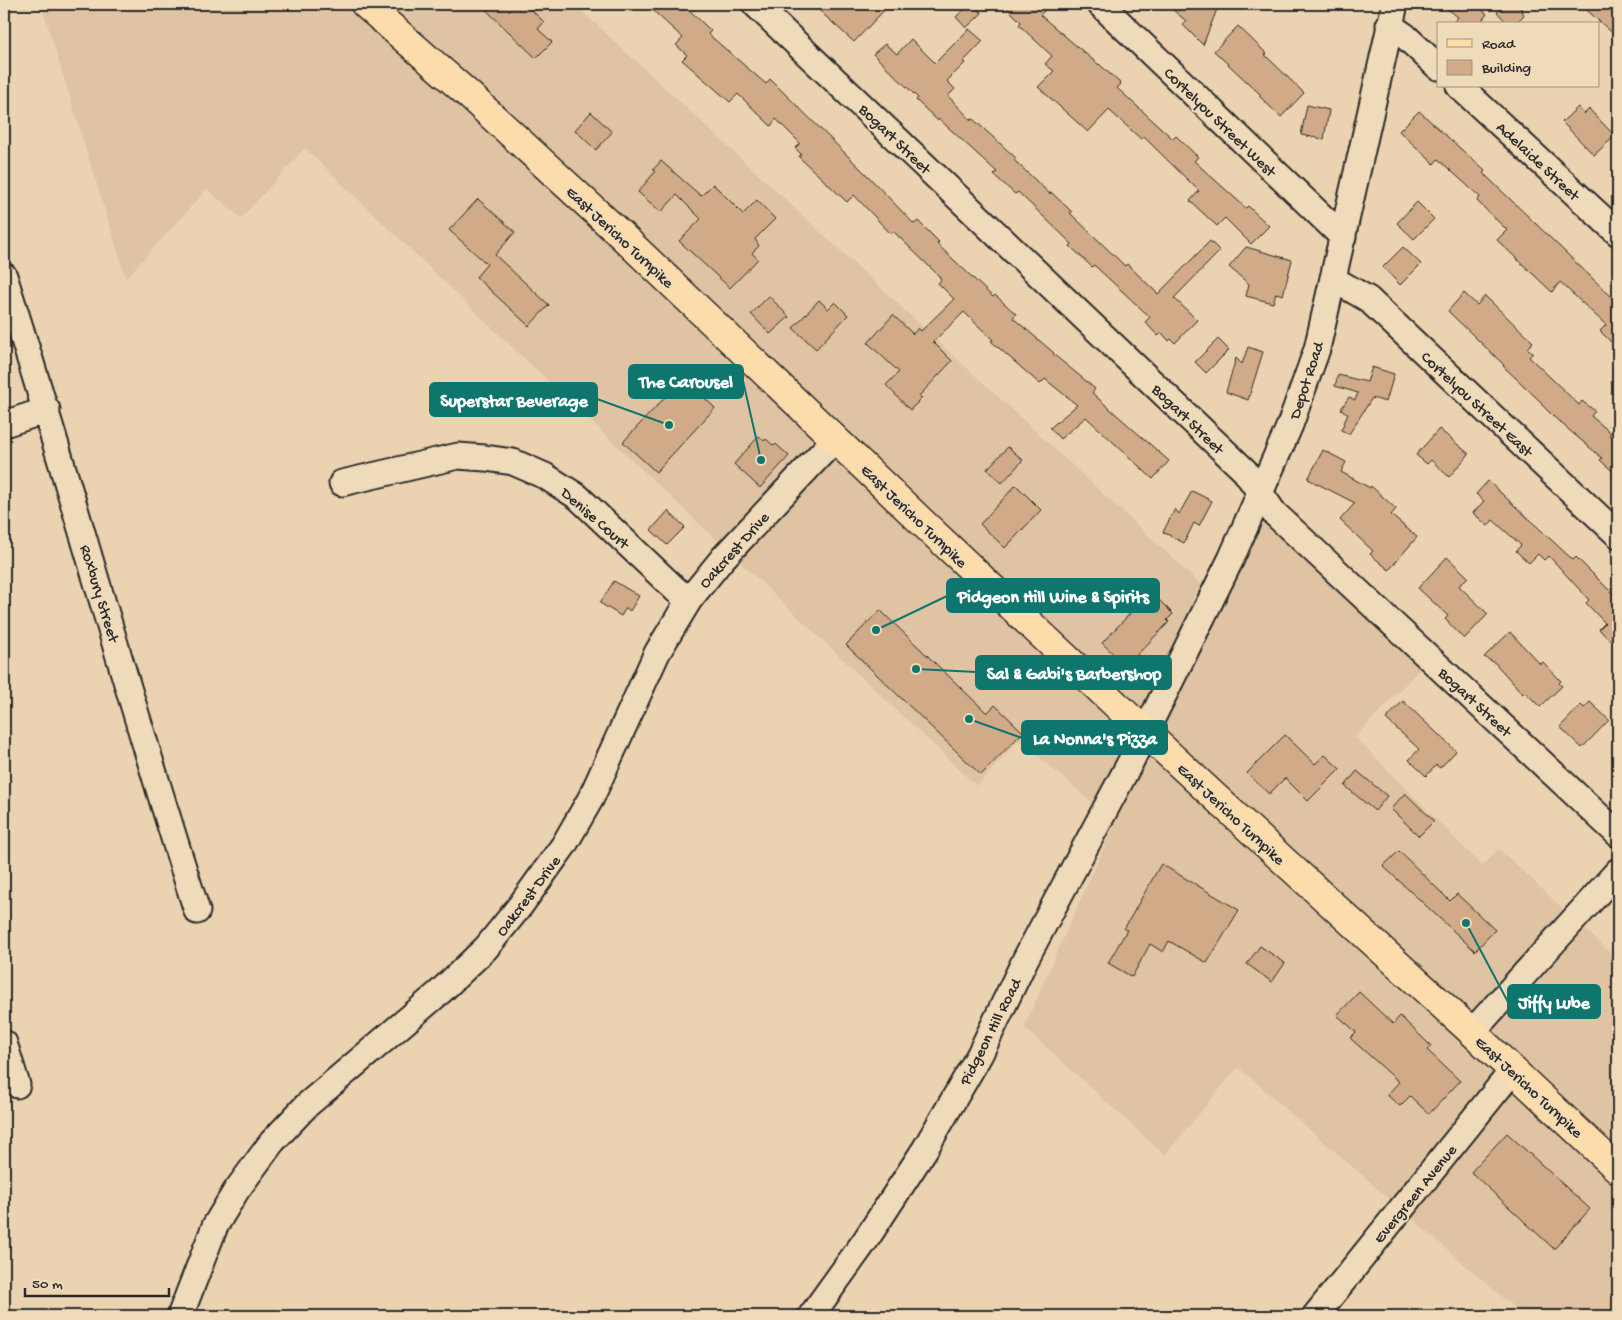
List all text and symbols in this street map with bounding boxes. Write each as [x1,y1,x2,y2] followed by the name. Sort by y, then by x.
[1437,22,1600,88] legend
[1482,36,1516,54] text: Road
[1481,60,1531,78] text: Building
[1158,65,1280,183] street label: Cortelyou Street West
[853,101,935,181] street label: Bogart Street
[1491,119,1583,207] street label: Adelaide Street
[561,184,677,294] street label: East Jericho Turnpike
[1287,338,1330,423] street label: Depot Road
[1416,349,1537,463] street label: Cortelyou Street East
[629,365,743,398] callout: The Carousel
[637,373,733,394] text: The Carousel
[1146,381,1228,461] street label: Bogart Street
[430,383,597,416] callout: Superstar Beverage
[440,392,588,413] text: Superstar Beverage
[855,462,970,574] street label: East Jericho Turnpike
[555,484,633,555] street label: Denise Court
[696,509,775,593] street label: Oakcrest Drive
[74,543,122,647] street label: Roxbury Street
[947,579,1159,612] callout: Pidgeon Hill Wine & Spirits
[956,588,1150,609] text: Pidgeon Hill Wine & Spirits
[976,656,1171,689] callout: Sal & Gabi's Barbershop
[1432,664,1515,743] street label: Bogart Street
[987,665,1161,686] text: Sal & Gabi's Barbershop
[1022,721,1167,754] callout: La Nonna's Pizza
[1033,730,1158,751] text: La Nonna's Pizza
[1172,761,1288,871] street label: East Jericho Turnpike
[493,852,567,941] street label: Oakcrest Drive
[957,975,1028,1090] street label: Pidgeon Hill Road
[1508,985,1600,1018] callout: Jiffy Lube
[1517,994,1590,1015] text: Jiffy Lube
[1470,1034,1586,1144] street label: East Jericho Turnpike
[1371,1141,1463,1248] street label: Evergreen Avenue
[25,1265,169,1297] scale bar
[32,1276,63,1294] text: 50 m

